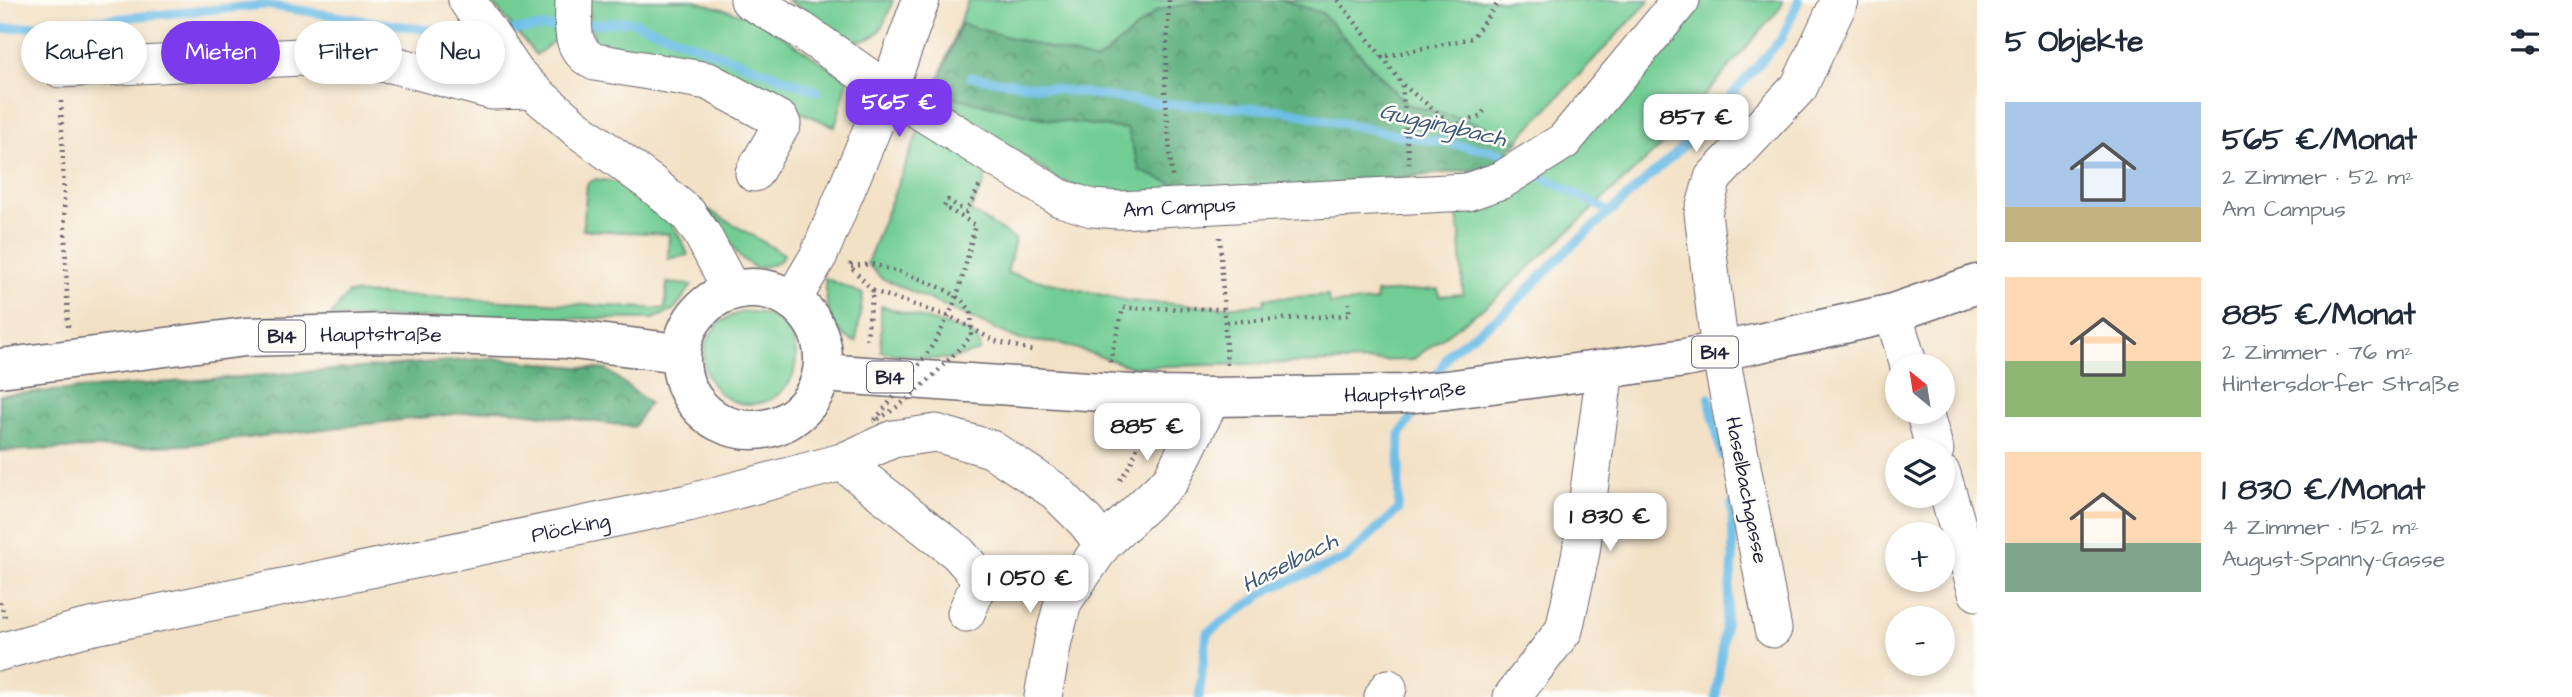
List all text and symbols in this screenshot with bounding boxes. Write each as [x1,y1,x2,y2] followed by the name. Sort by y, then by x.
[21,21,147,84] chip: Kaufen
[161,21,280,84] chip: Mieten
[294,21,402,84] chip: Filter
[416,21,505,84] chip: Neu
[2005,21,2144,63] text: 5 Objekte
[2506,23,2544,61] icon: filters
[850,80,948,139] pin: 565 €
[862,86,936,118] text: 565 €
[1647,94,1745,154] pin: 857 €
[1376,95,1511,156] water label: Guggingbach
[1660,101,1732,133] text: 857 €
[2222,119,2417,161] text: 565 €/Monat
[2061,130,2145,214] icon: home
[2222,161,2414,193] text: 2 Zimmer · 52 m²
[1122,190,1237,225] street label: Am Campus
[2222,193,2346,225] text: Am Campus
[2222,294,2416,336] text: 885 €/Monat
[2061,305,2145,389] icon: home
[320,319,442,350] street label: Hauptstraße
[259,320,305,352] road number: B14
[1692,336,1738,368] road number: B14
[2222,336,2413,368] text: 2 Zimmer · 76 m²
[1885,354,1955,424] north arrow
[1885,354,1955,676] map controls
[867,362,913,392] road number: B14
[2222,368,2460,400] text: Hintersdorfer Straße
[1344,374,1468,410] street label: Hauptstraße
[1098,404,1196,463] pin: 885 €
[1110,410,1184,442] text: 885 €
[1716,414,1775,566] street label: Haselbachgasse
[1885,438,1955,508] button: layers
[2222,469,2425,511] text: 1 830 €/Monat
[2061,480,2145,564] icon: home
[1545,494,1675,553] pin: 1 830 €
[1570,500,1650,532] text: 1 830 €
[529,506,613,550] street label: Plöcking
[2222,511,2419,543] text: 4 Zimmer · 152 m²
[1885,522,1955,592] button: +
[1236,524,1344,601] water label: Haselbach
[2222,543,2445,575] text: August-Spanny-Gasse
[965,556,1095,615] pin: 1 050 €
[988,562,1072,594] text: 1 050 €
[1885,606,1955,676] button: −

